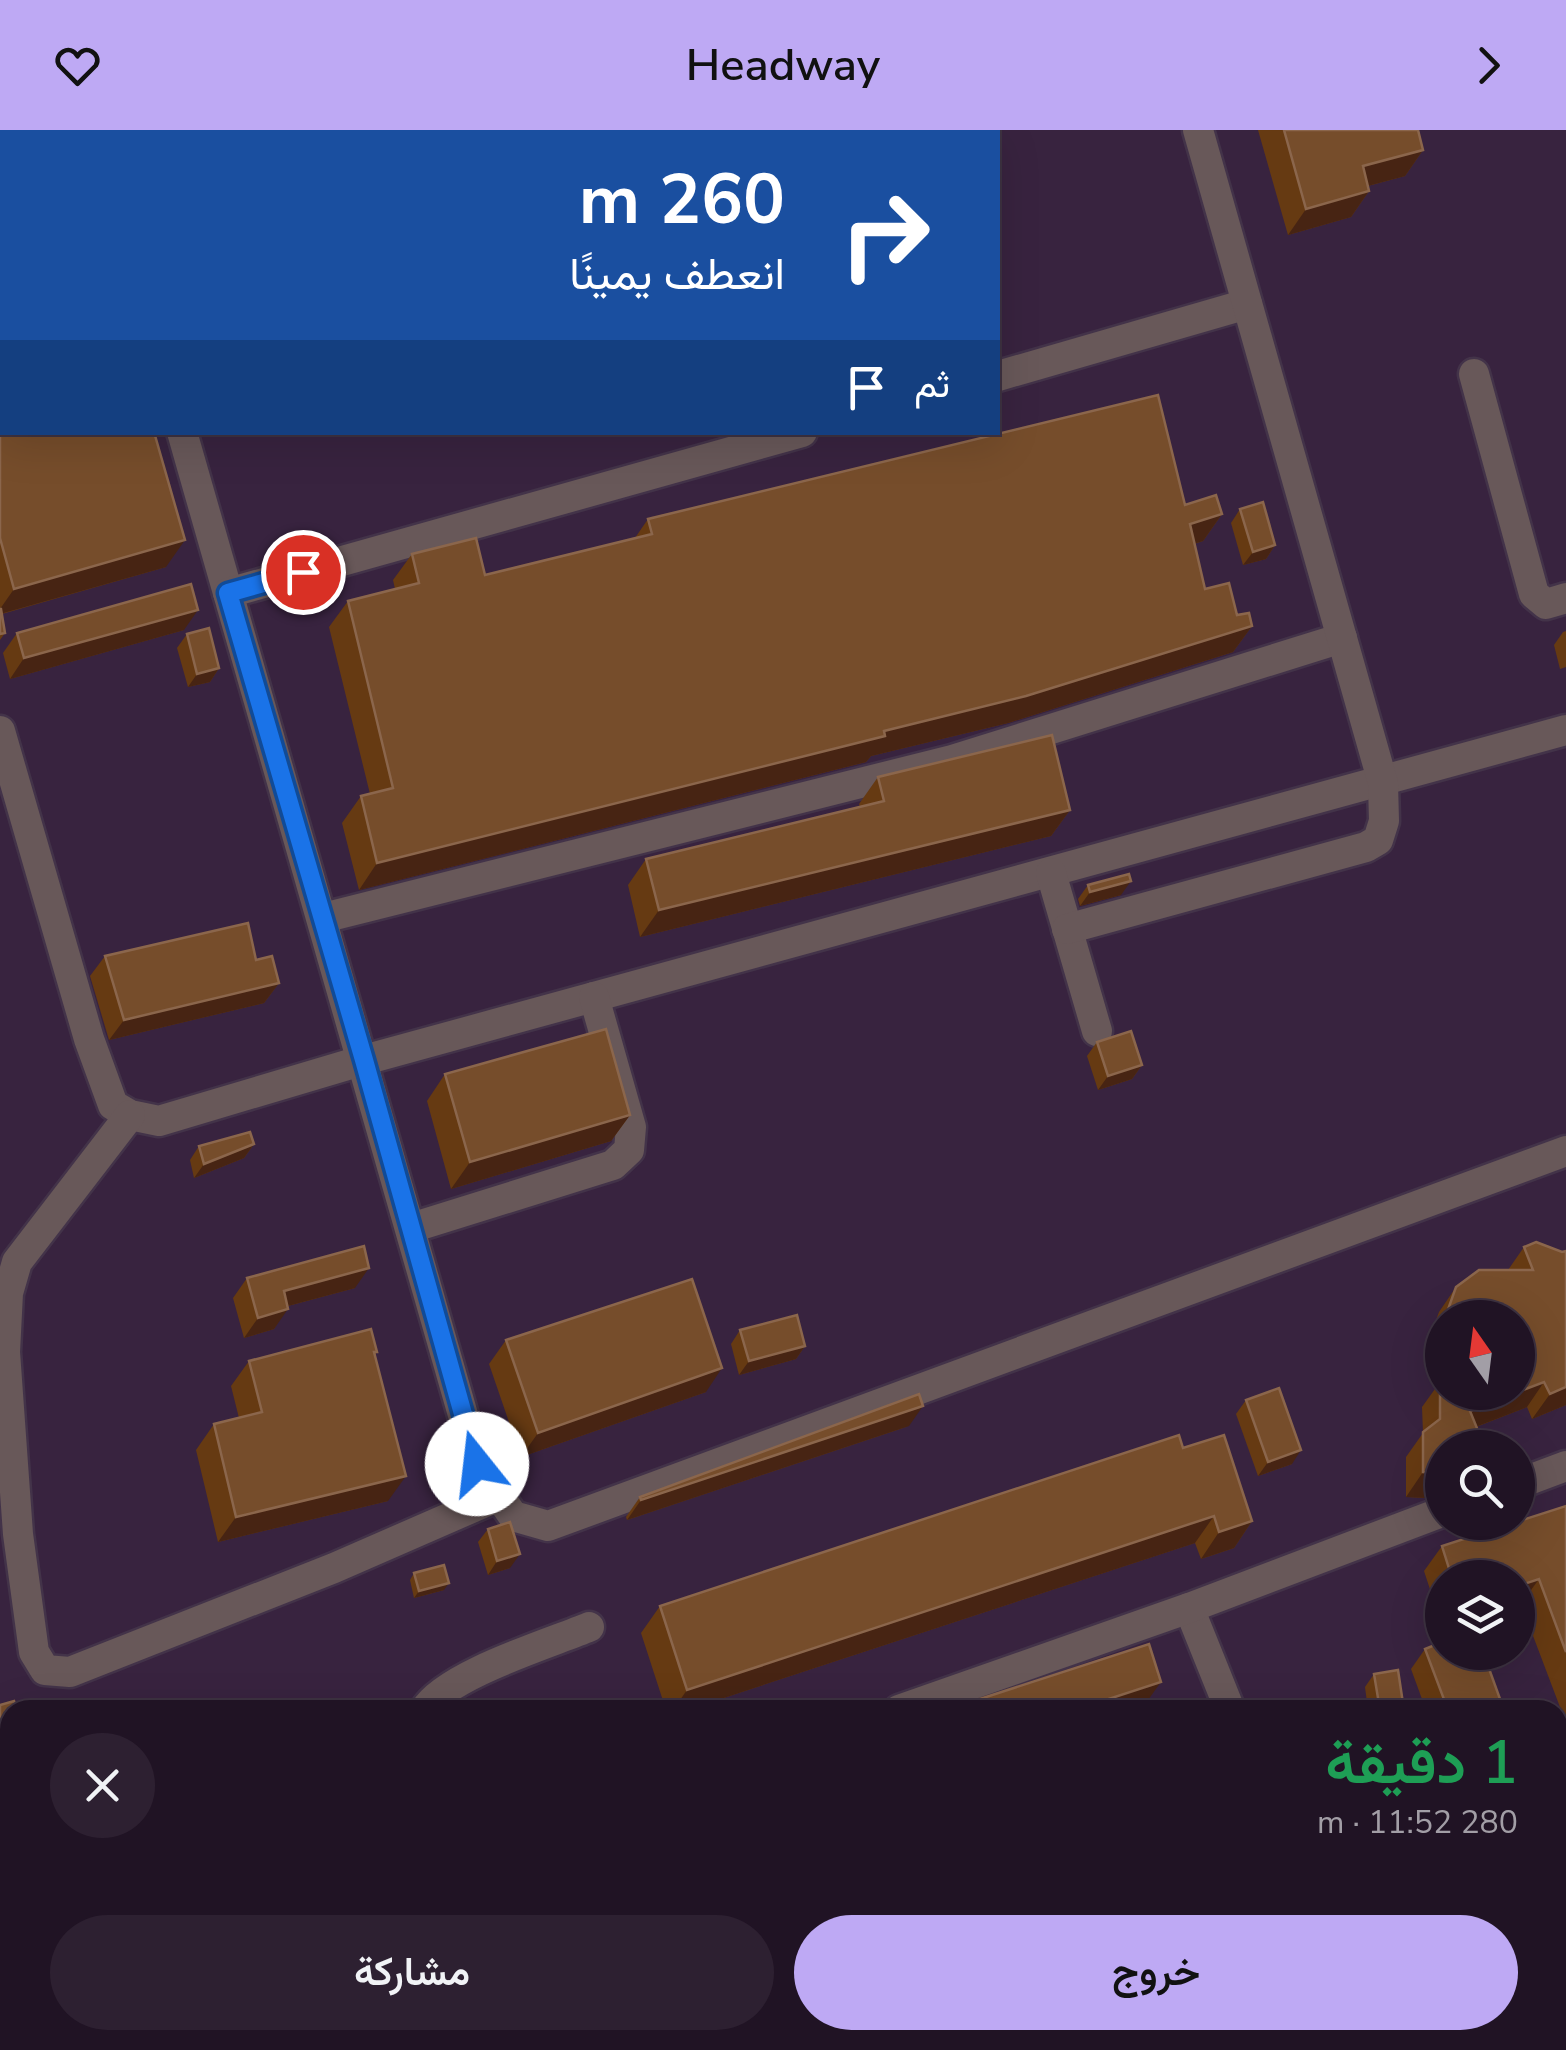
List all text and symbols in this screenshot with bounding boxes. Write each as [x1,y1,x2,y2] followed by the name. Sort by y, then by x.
[686,35,880,96] text: Headway
[50,38,105,93] icon: heart
[1461,38,1516,93] icon: forward
[579,152,785,248] text: 260 m
[820,170,950,300] icon: right
[569,244,785,305] text: انعطف يمينًا
[914,359,950,410] text: ثم
[839,360,894,415] icon: arrive
[261,530,346,615] pin
[276,545,331,600] icon: arrive
[1425,1300,1535,1410] north arrow
[1425,1300,1535,1670] map controls
[425,1412,529,1516] position arrow
[1425,1430,1535,1540] button: search
[1425,1560,1535,1670] button: layers
[1325,1722,1518,1804] text: 1 دقيقة
[50,1733,155,1838] button: close
[1317,1801,1518,1844] text: 280 m · 11:52
[50,1915,774,2030] button: مشاركة
[794,1915,1518,2030] button: خروج

